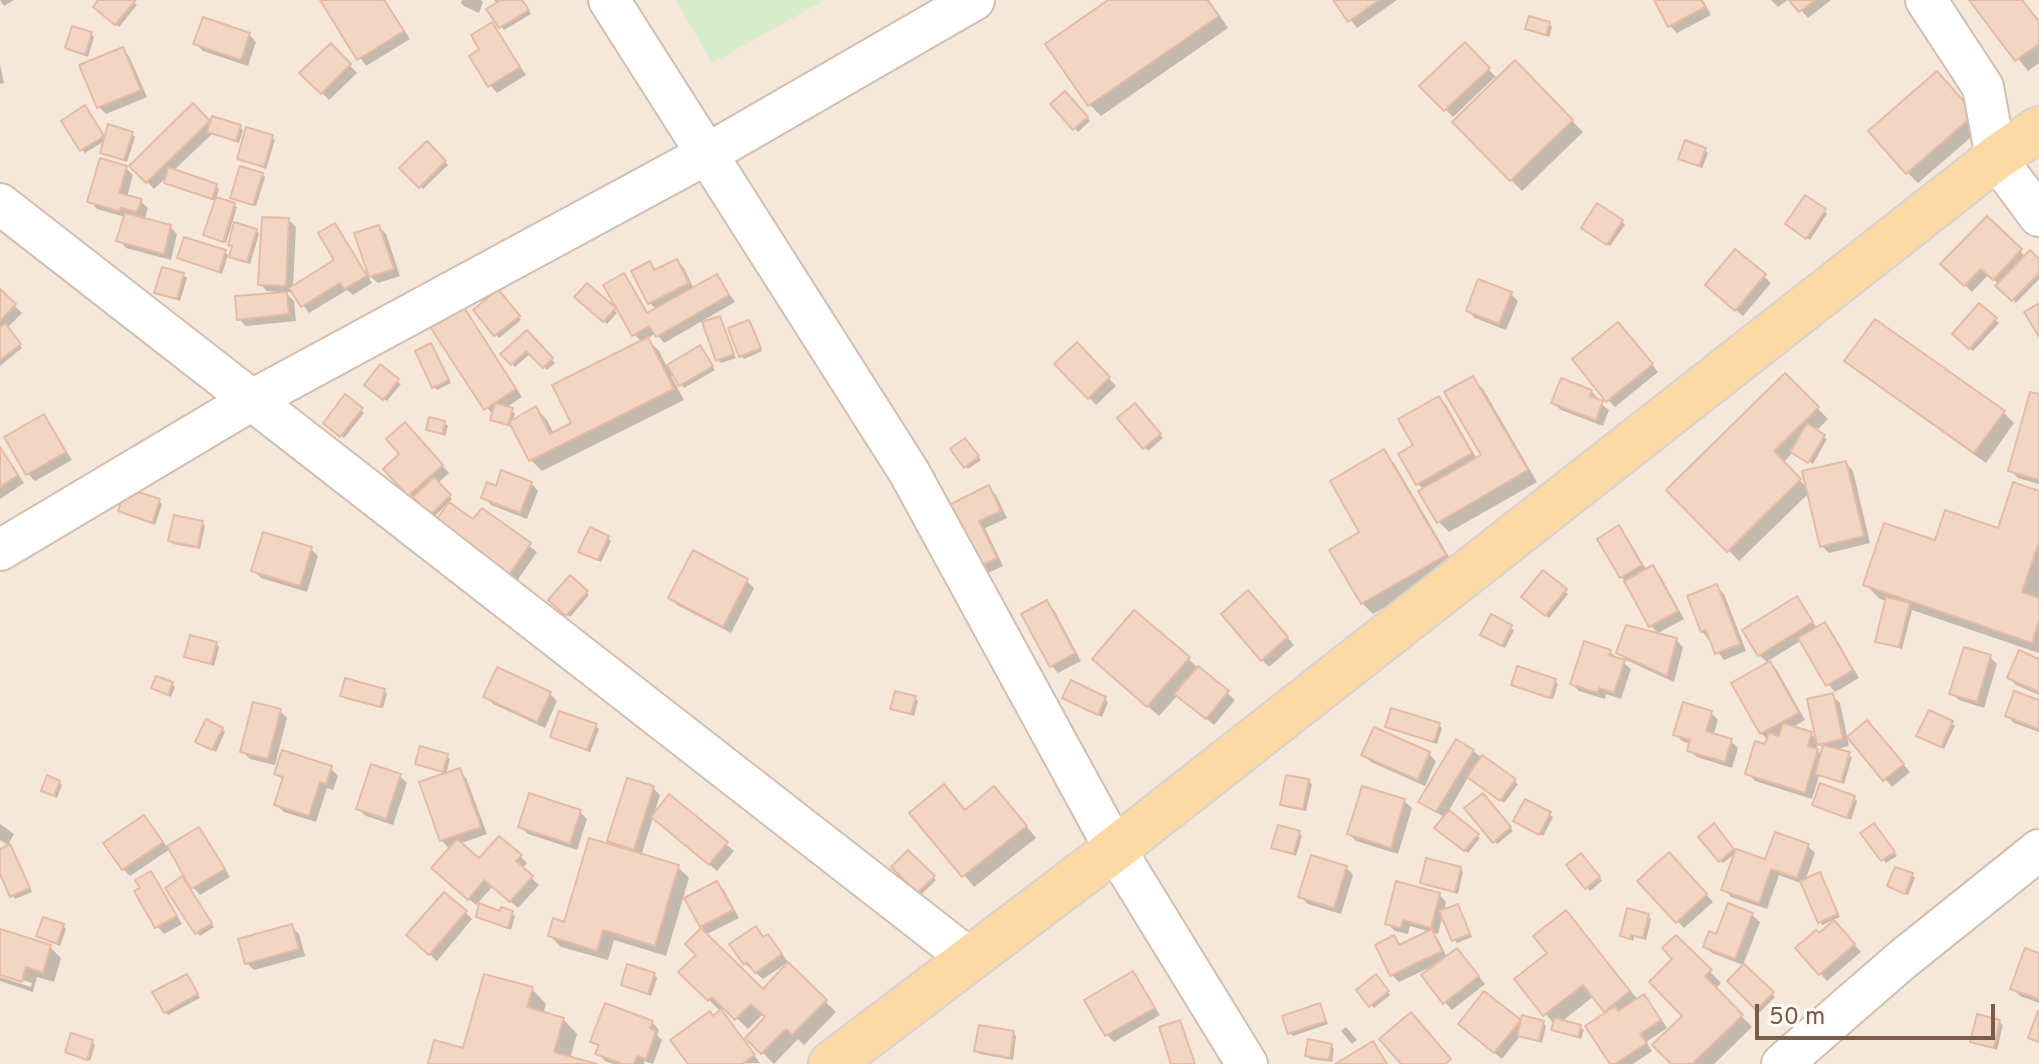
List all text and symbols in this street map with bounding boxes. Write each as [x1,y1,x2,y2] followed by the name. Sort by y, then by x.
[1759,988,1999,1038] scale bar
[1769,1003,1825,1033] text: 50 m

